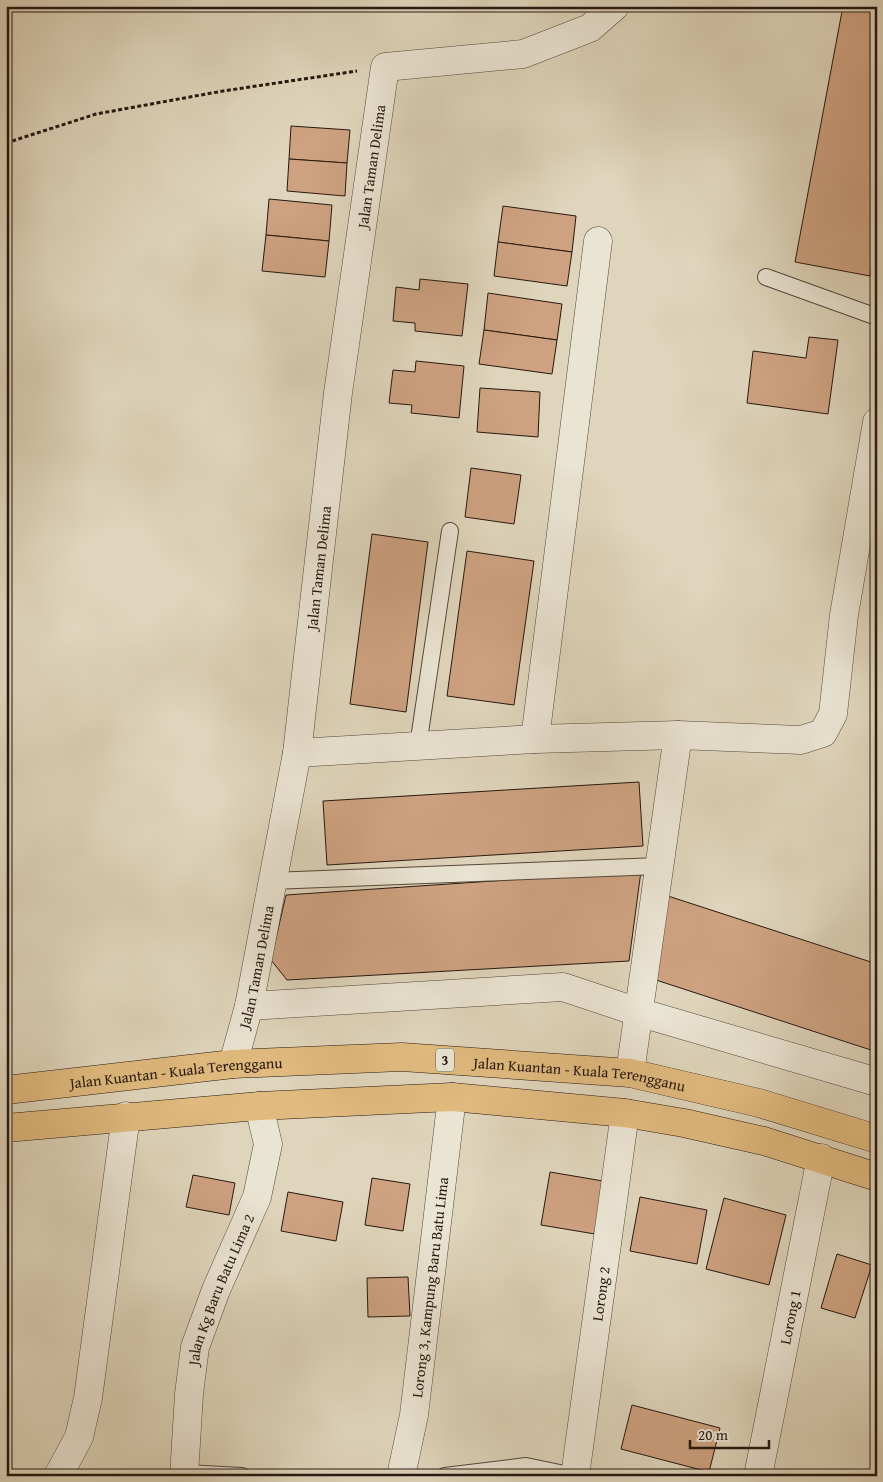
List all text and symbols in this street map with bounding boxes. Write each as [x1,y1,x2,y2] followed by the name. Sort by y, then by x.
[351,103,390,232] street label: Jalan Taman Delima
[300,505,336,633] street label: Jalan Taman Delima
[232,904,278,1033] street label: Jalan Taman Delima
[436,1048,454,1072] road number: 3
[67,1051,284,1093] street label: Jalan Kuantan - Kuala Terengganu
[471,1051,688,1096] street label: Jalan Kuantan - Kuala Terengganu
[406,1176,453,1399] street label: Lorong 3, Kampung Baru Batu Lima
[182,1210,259,1368] street label: Jalan Kg Baru Batu Lima 2
[586,1265,614,1322] street label: Lorong 2
[774,1288,805,1346] street label: Lorong 1
[690,1417,769,1449] scale bar
[698,1424,729,1445] text: 20 m

